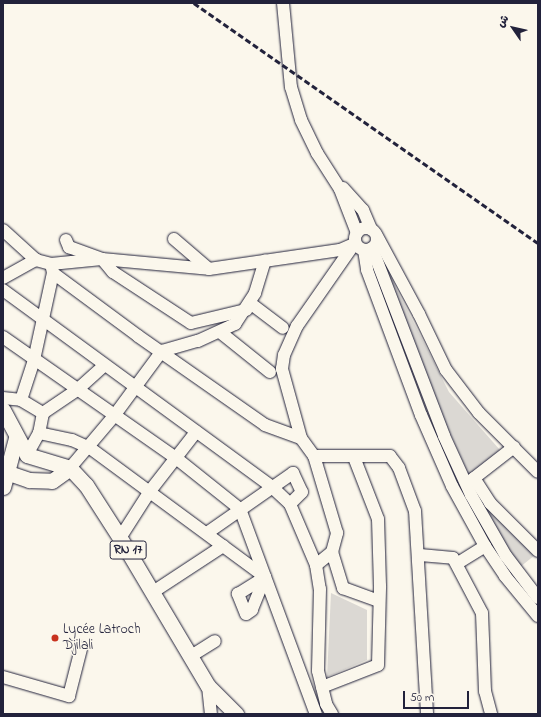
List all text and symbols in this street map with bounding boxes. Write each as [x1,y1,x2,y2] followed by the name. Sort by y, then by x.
[493,8,533,48] north arrow
[493,12,513,31] text: ش
[109,539,147,561] road number: RN 17
[63,622,141,654] place label: Lycée Latroch Djilali
[50,633,60,643] marker: Lycée Latroch Djilali
[405,683,471,709] scale bar
[410,689,434,707] text: 50 m

